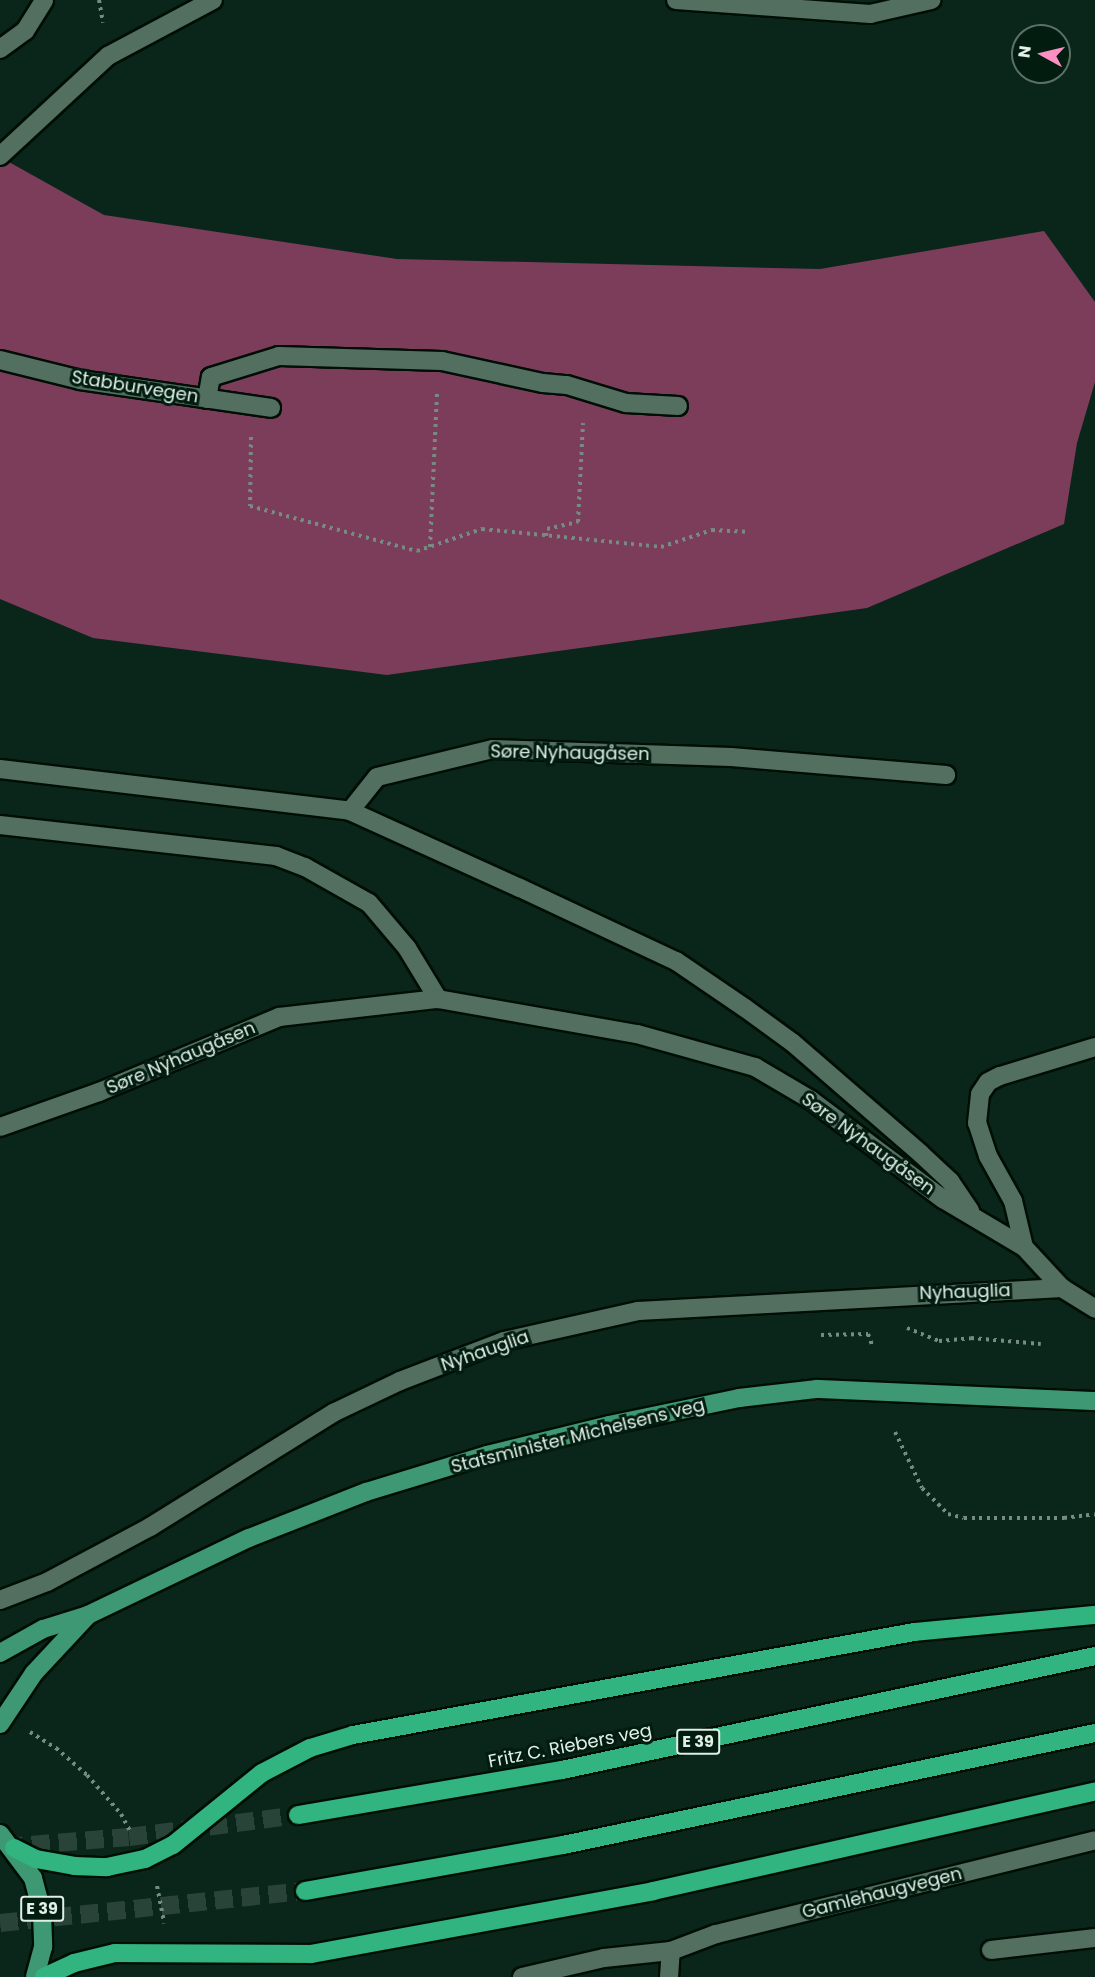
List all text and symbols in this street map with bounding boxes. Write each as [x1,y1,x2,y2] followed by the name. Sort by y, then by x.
[1011,24,1071,84] north arrow
[1012,44,1037,59] text: N
[70,366,200,408] street label: Stabburvegen
[490,741,650,765] street label: Søre Nyhaugåsen
[104,1017,258,1099] street label: Søre Nyhaugåsen
[797,1088,939,1200] street label: Søre Nyhaugåsen
[919,1280,1011,1304] street label: Nyhauglia
[438,1326,532,1376] street label: Nyhauglia
[449,1394,707,1478] street label: Statsminister Michelsens veg
[486,1720,654,1772] street label: Fritz C. Riebers veg
[676,1729,720,1755] road number: E 39
[800,1863,964,1923] street label: Gamlehaugvegen
[20,1896,64,1922] road number: E 39

